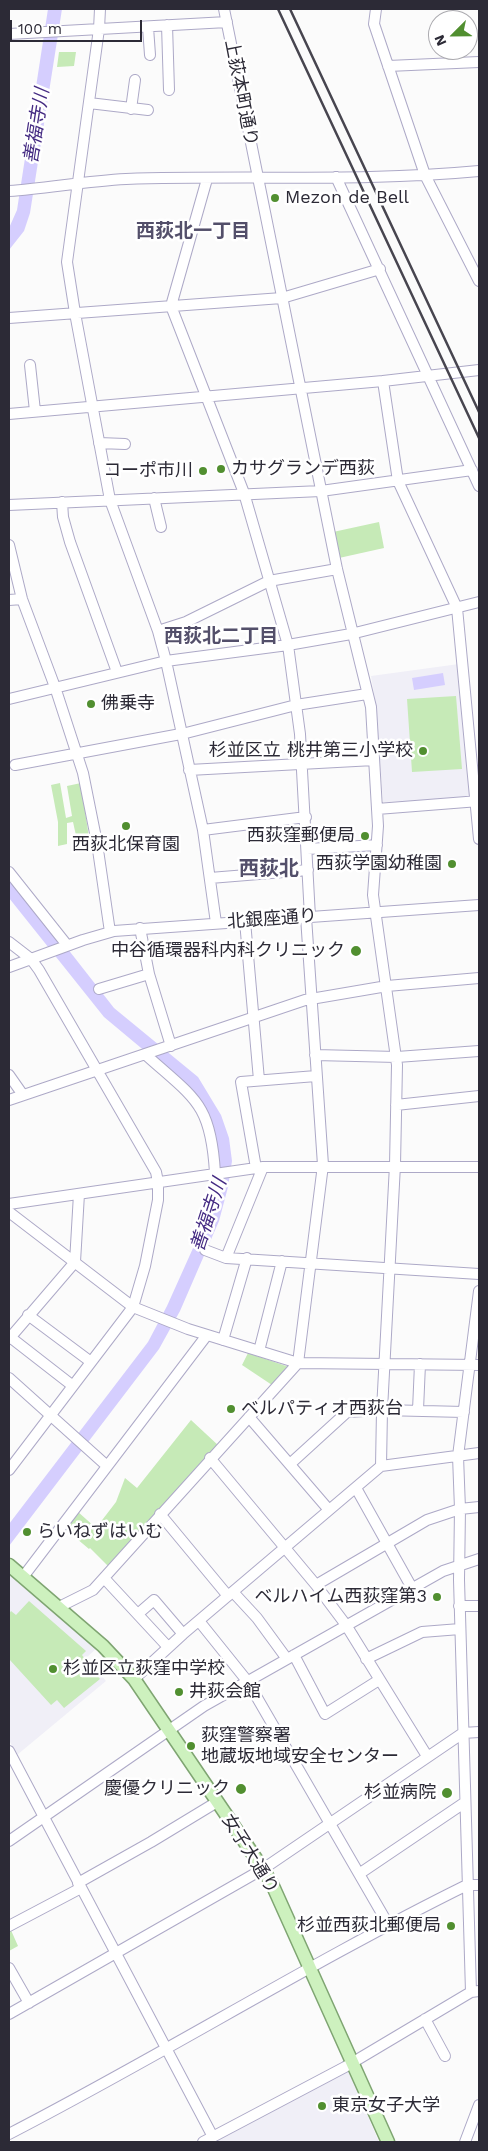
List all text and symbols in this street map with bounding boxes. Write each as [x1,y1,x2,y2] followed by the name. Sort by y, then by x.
[12,10,145,42] scale bar
[428,10,478,60] north arrow
[18,20,62,38] text: 100 m
[431,33,450,48] text: N
[220,38,262,148] street label: 上荻本町通り
[20,87,54,165] water label: 善福寺川
[285,187,409,209] place label: Mezon de Bell
[269,192,281,204] marker: Mezon de Bell
[136,220,250,242] district label: 西荻北一丁目
[231,458,375,480] place label: カサグランデ西荻
[103,460,193,482] place label: コーポ市川
[215,463,227,475] marker: カサグランデ西荻
[197,465,209,477] marker: コーポ市川
[164,625,278,647] district label: 西荻北二丁目
[101,693,155,715] place label: 佛乗寺
[85,698,97,710] marker: 佛乗寺
[209,740,413,762] place label: 杉並区立 桃井第三小学校
[417,745,429,757] marker: 杉並区立 桃井第三小学校
[120,820,132,832] marker: 西荻北保育園
[247,825,355,847] place label: 西荻窪郵便局
[359,830,371,842] marker: 西荻窪郵便局
[72,834,180,856] place label: 西荻北保育園
[316,853,442,875] place label: 西荻学園幼稚園
[239,857,299,881] district label: 西荻北
[446,858,458,870] marker: 西荻学園幼稚園
[226,905,318,933] street label: 北銀座通り
[111,940,345,962] place label: 中谷循環器科内科クリニック
[349,944,363,958] marker: 中谷循環器科内科クリニック
[186,1175,232,1255] water label: 善福寺川
[241,1398,403,1420] place label: ベルパティオ西荻台
[225,1403,237,1415] marker: ベルパティオ西荻台
[37,1521,163,1543] place label: らいねずはいむ
[21,1526,33,1538] marker: らいねずはいむ
[255,1586,427,1608] place label: ベルハイム西荻窪第3
[431,1591,443,1603] marker: ベルハイム西荻窪第3
[63,1658,225,1680] place label: 杉並区立荻窪中学校
[47,1663,59,1675] marker: 杉並区立荻窪中学校
[189,1681,261,1703] place label: 井荻会館
[173,1686,185,1698] marker: 井荻会館
[201,1725,399,1768] place label: 荻窪警察署 地蔵坂地域安全センター
[185,1740,197,1752] marker: 荻窪警察署 地蔵坂地域安全センター
[104,1778,230,1800] place label: 慶優クリニック
[234,1782,248,1796] marker: 慶優クリニック
[364,1782,436,1804] place label: 杉並病院
[440,1786,454,1800] marker: 杉並病院
[217,1810,283,1898] street label: 女子大通り
[297,1915,441,1937] place label: 杉並西荻北郵便局
[445,1920,457,1932] marker: 杉並西荻北郵便局
[332,2095,440,2117] place label: 東京女子大学
[316,2100,328,2112] marker: 東京女子大学

